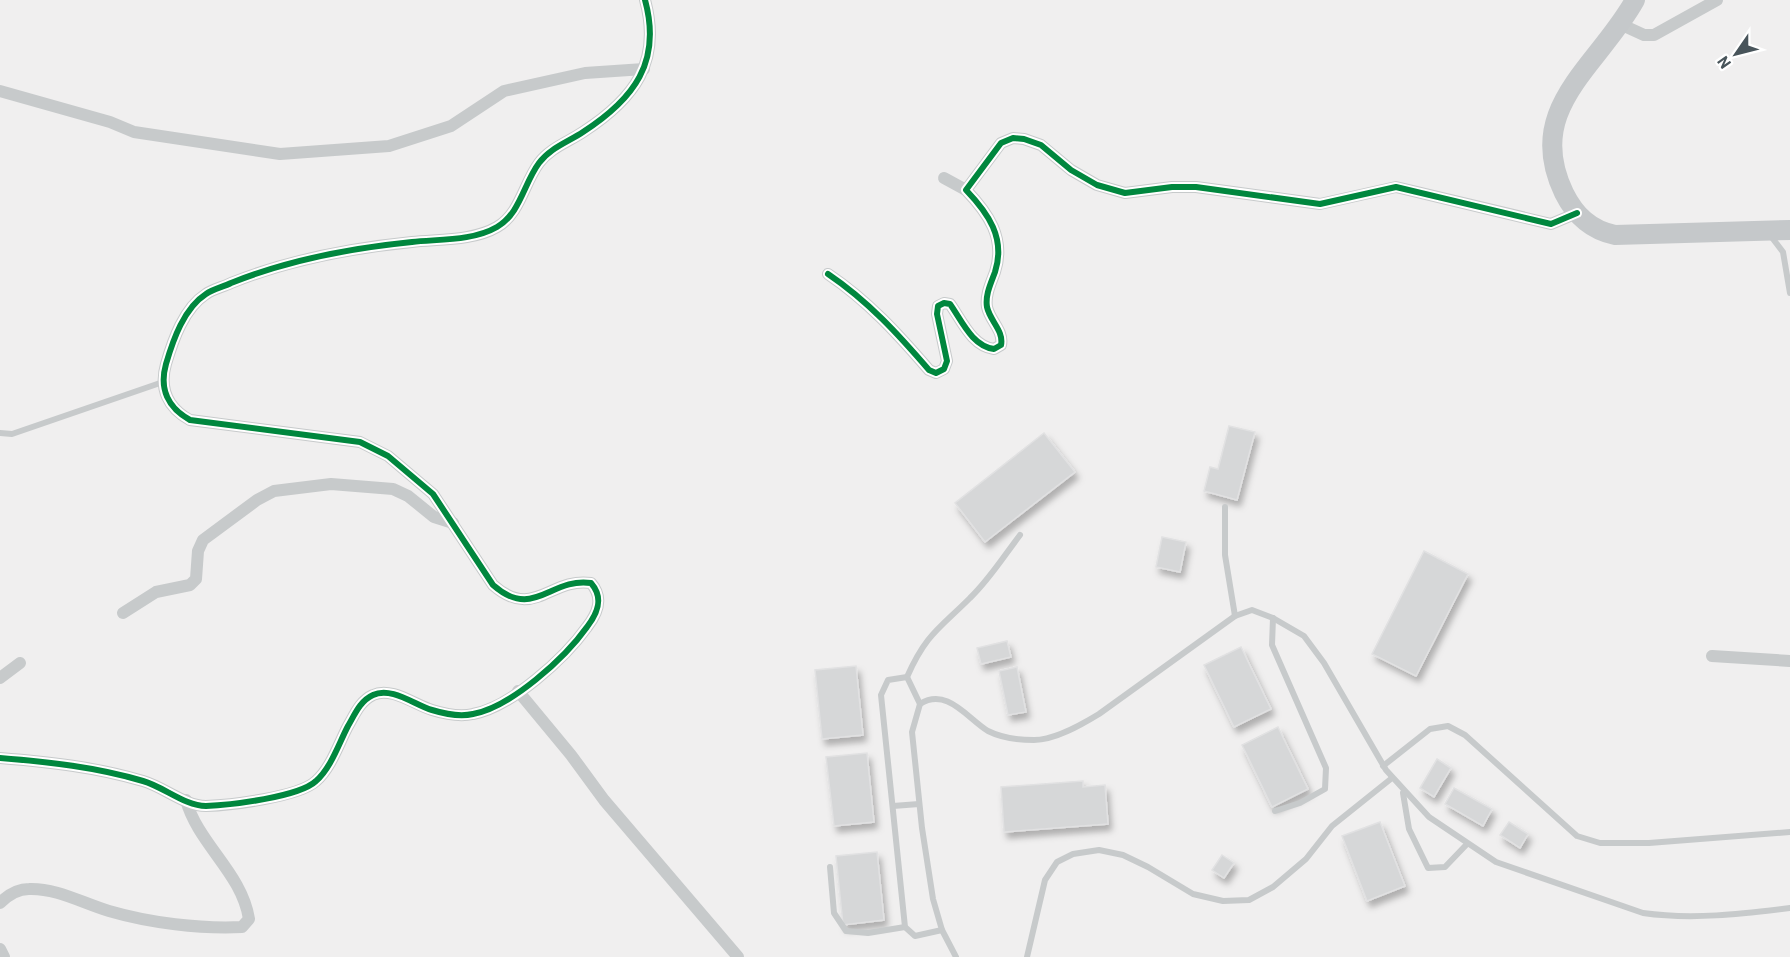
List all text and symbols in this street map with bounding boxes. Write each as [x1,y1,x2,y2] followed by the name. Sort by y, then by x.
[1706,24,1766,84] north arrow
[1712,53,1734,73] text: N

